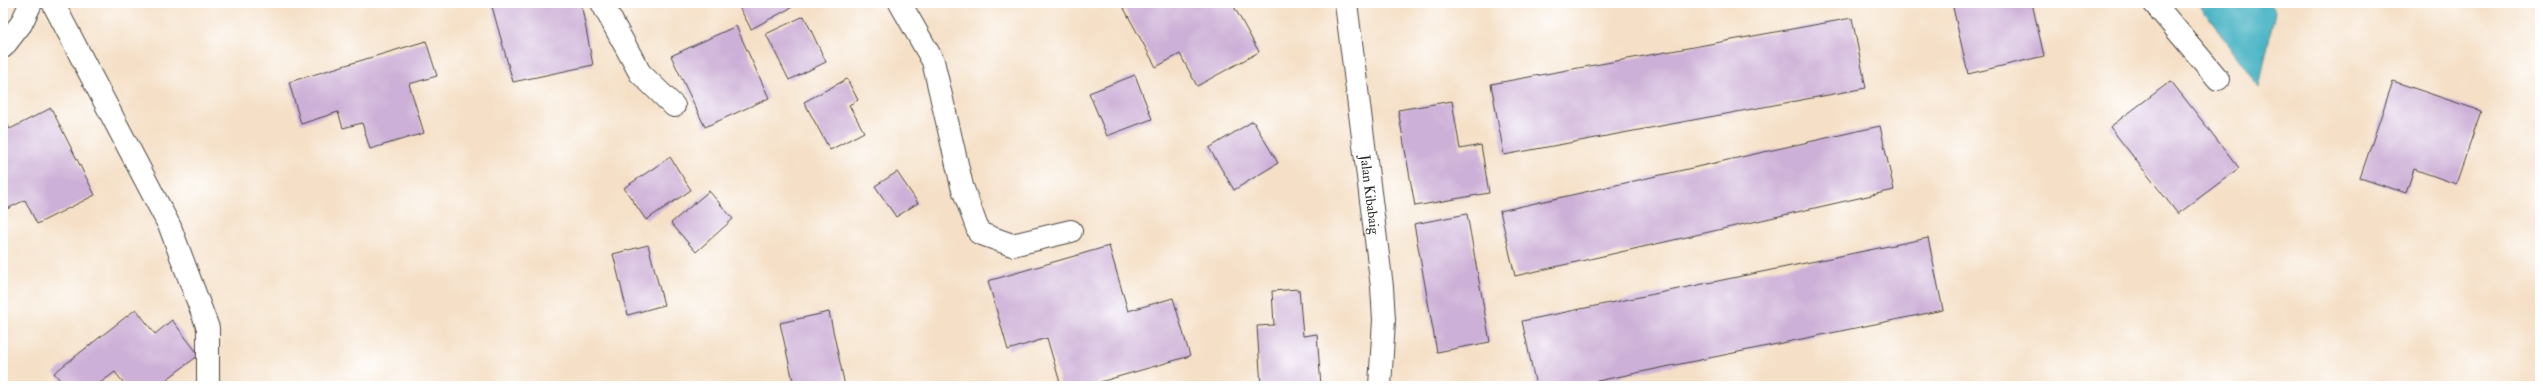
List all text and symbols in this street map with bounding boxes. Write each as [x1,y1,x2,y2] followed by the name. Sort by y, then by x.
[1357,153,1384,236] street label: Jalan Kibabaig

